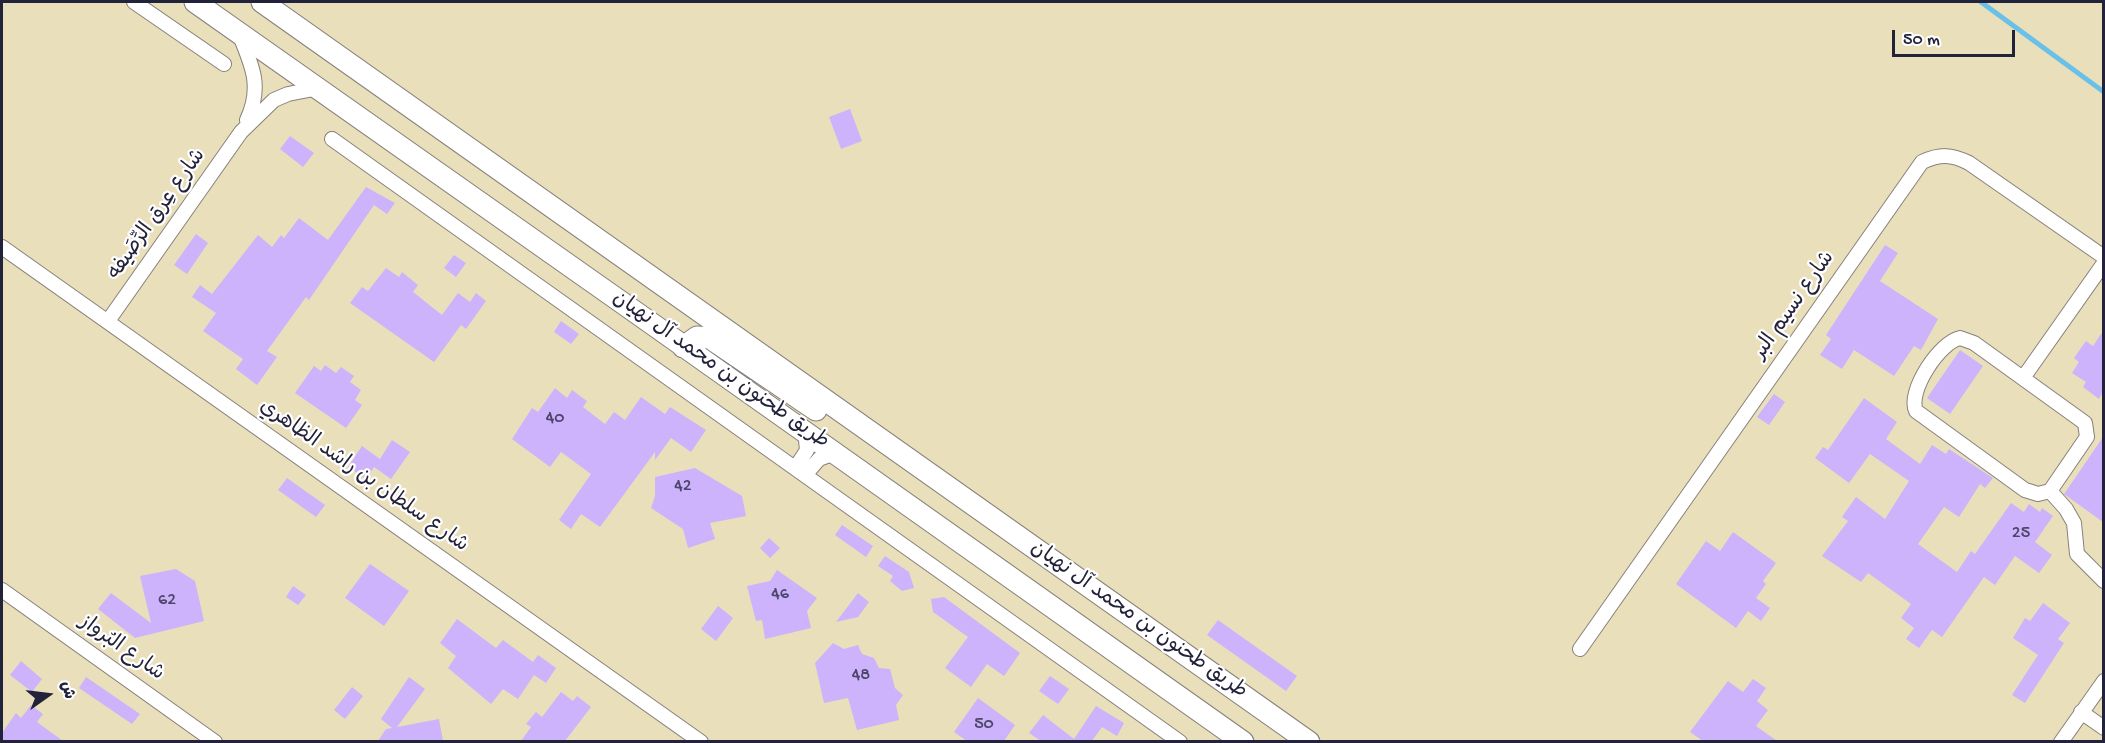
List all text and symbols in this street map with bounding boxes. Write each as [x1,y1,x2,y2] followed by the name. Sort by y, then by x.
[1895,18,2018,56] scale bar
[1903,30,1940,51] text: 50 m
[104,145,212,285] street label: شارع عِرق الرِّصَيفه
[1748,247,1842,365] street label: شارع نسيم البر
[607,286,833,456] street label: طريق طحنون بن محمد آل نهيان
[254,395,472,559] street label: شارع سلطان بن راشد الظاهري
[546,408,564,430] house number: 40
[674,476,692,498] house number: 42
[2012,523,2030,545] house number: 25
[1025,536,1251,706] street label: طريق طحنون بن محمد آل نهيان
[771,584,789,606] house number: 46
[158,590,176,612] house number: 62
[73,610,169,688] street label: شارع البُرواز
[18,665,78,725] north arrow
[852,665,870,687] house number: 48
[55,680,77,701] text: ش
[974,714,994,736] house number: 50

